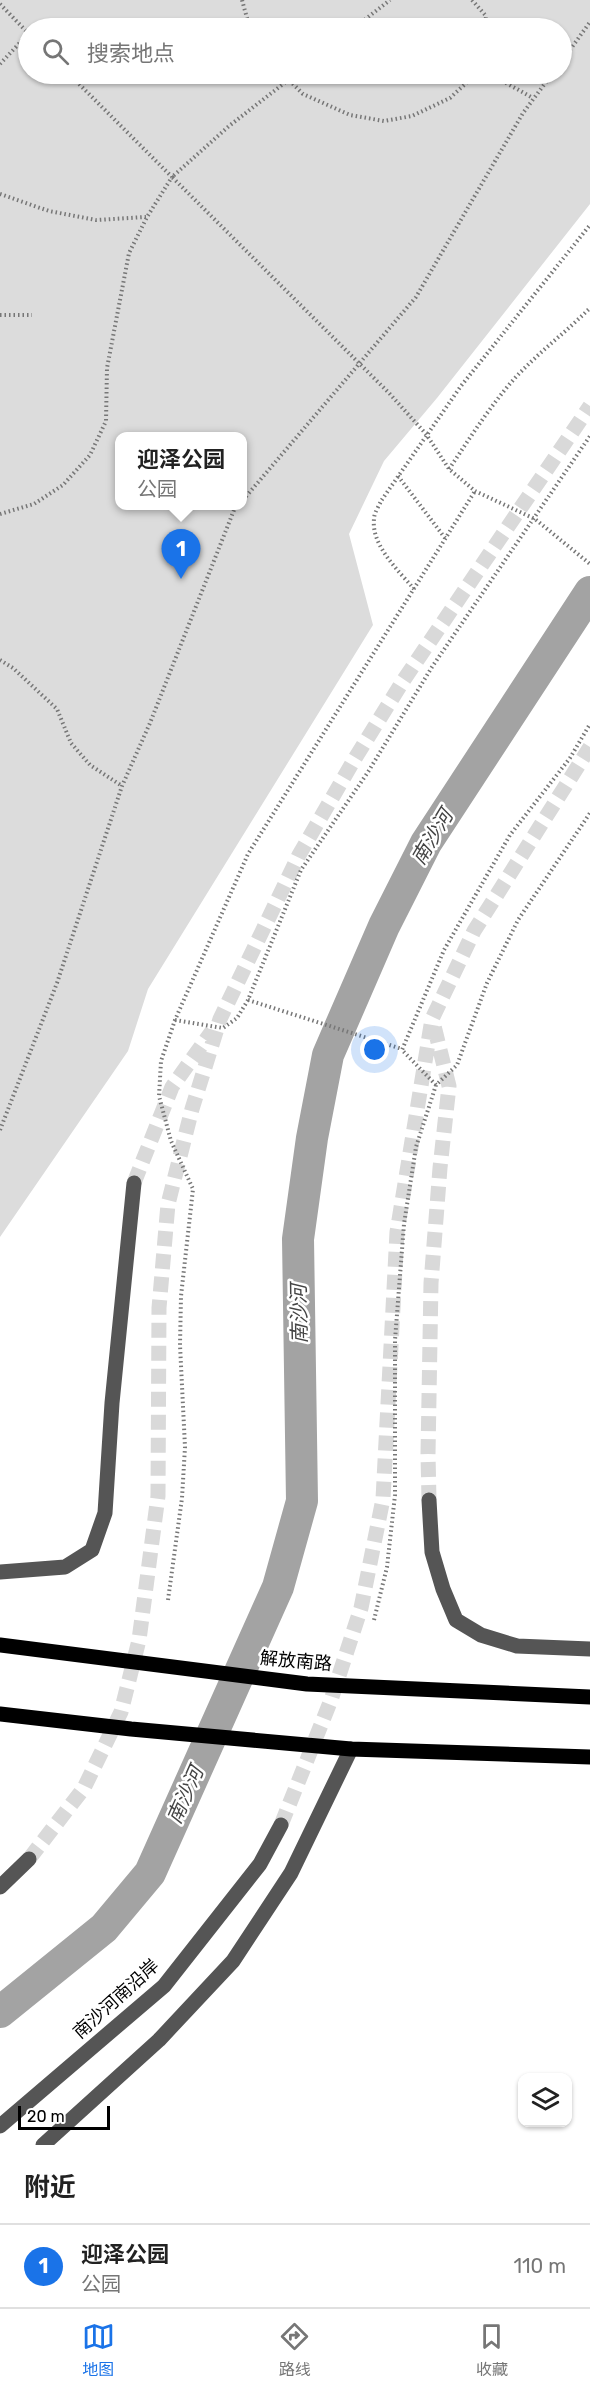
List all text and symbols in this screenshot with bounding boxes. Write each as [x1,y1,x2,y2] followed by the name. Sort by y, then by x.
[18,18,572,84] search box
[39,35,72,68] icon: search
[87,40,175,67] text: 搜索地点
[115,432,247,510] popup
[137,446,225,473] text: 迎泽公园
[137,477,177,501] text: 公园
[162,530,201,579] pin: 1
[406,802,460,869] water label: 南沙河
[360,1035,389,1064] your location
[286,1280,312,1344] water label: 南沙河
[259,1647,333,1675] street label: 解放南路
[162,1759,210,1827] water label: 南沙河
[69,1955,163,2043] street label: 南沙河南沿岸
[518,2073,572,2127] map controls
[518,2073,572,2127] button: layers
[18,2103,110,2130] scale bar
[27,2107,65,2126] text: 20 m
[24,2172,76,2203] text: 附近
[81,2241,169,2268] text: 迎泽公园
[39,2254,48,2278] text: 1
[514,2254,566,2278] text: 110 m
[81,2272,121,2296] text: 公园
[82,2320,115,2380] tab: 地图
[278,2320,311,2380] tab: 路线
[475,2320,508,2380] tab: 收藏

